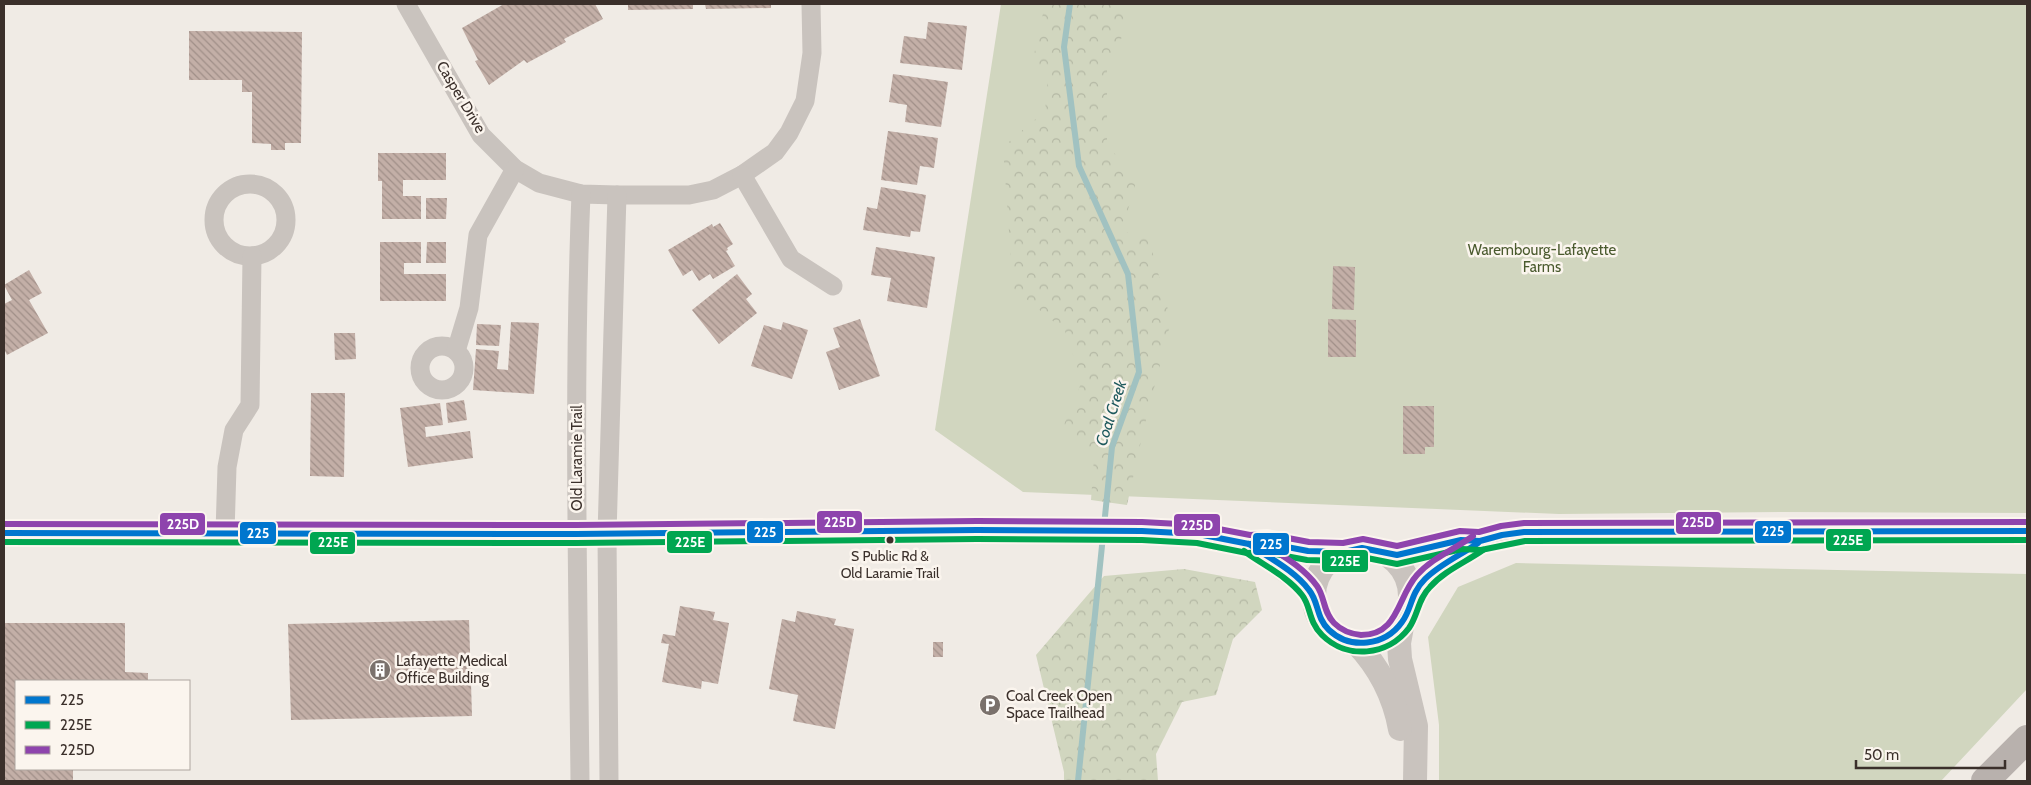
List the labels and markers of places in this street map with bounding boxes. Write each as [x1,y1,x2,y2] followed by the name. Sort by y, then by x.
[885,535,895,545] marker: S Public Rd & Old Laramie Trail
[841,547,940,582] place label: S Public Rd & Old Laramie Trail
[396,652,508,687] place label: Lafayette Medical Office Building
[368,658,392,682] building icon: Lafayette Medical Office Building
[1006,687,1112,722] place label: Coal Creek Open Space Trailhead
[978,693,1002,717] parking icon: Coal Creek Open Space Trailhead

